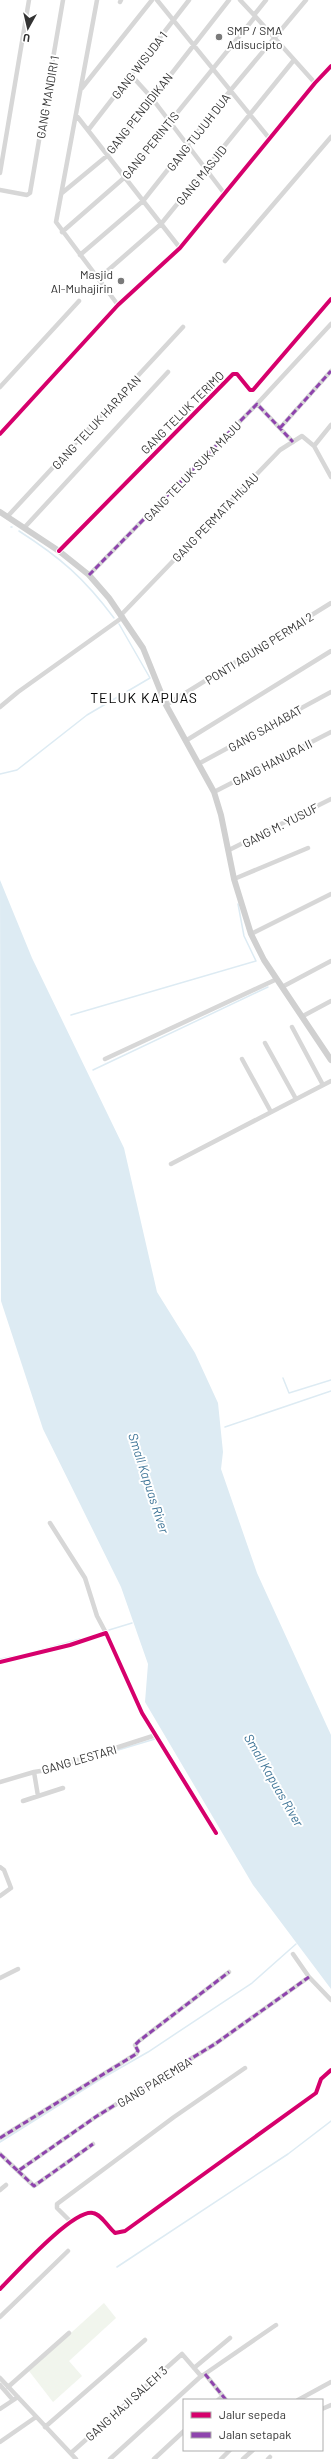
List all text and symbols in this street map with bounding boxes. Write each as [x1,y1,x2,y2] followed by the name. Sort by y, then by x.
[8,8,48,48] north arrow
[227,23,283,51] place label: SMP / SMA Adisucipto
[108,28,170,102] street label: GANG WISUDA 1
[22,31,31,45] text: U
[214,32,224,42] marker: SMP / SMA Adisucipto
[33,54,61,140] street label: GANG MANDIRI 1
[103,70,175,156] street label: GANG PENDIDIKAN
[163,90,233,174] street label: GANG TUJUH DUA
[119,109,181,181] street label: GANG PERINTIS
[173,142,229,208] street label: GANG MASJID
[51,267,113,295] place label: Masjid Al-Muhajirin
[116,276,126,286] marker: Masjid Al-Muhajirin
[138,368,226,456] street label: GANG TELUK TERIMO
[49,372,143,472] street label: GANG TELUK HARAPAN
[140,418,244,524] street label: GANG TELUK SUKA MAJU
[169,470,261,564] street label: GANG PERMATA HIJAU
[202,609,316,687] street label: PONTI AGUNG PERMAI 2
[90,689,198,706] district label: TELUK KAPUAS
[225,702,305,754] street label: GANG SAHABAT
[230,736,314,788] street label: GANG HANURA II
[240,800,320,850] street label: GANG M. YUSUF
[125,1431,173,1536] water label: Small Kapuas River
[241,1731,307,1830] water label: Small Kapuas River
[40,1742,118,1776] street label: GANG LESTARI
[114,2054,194,2110] street label: GANG PAREMBA
[82,2363,170,2443] street label: GANG HAJI SALEH 3
[183,2399,323,2451] legend
[219,2407,286,2421] text: Jalur sepeda
[219,2427,291,2441] text: Jalan setapak

